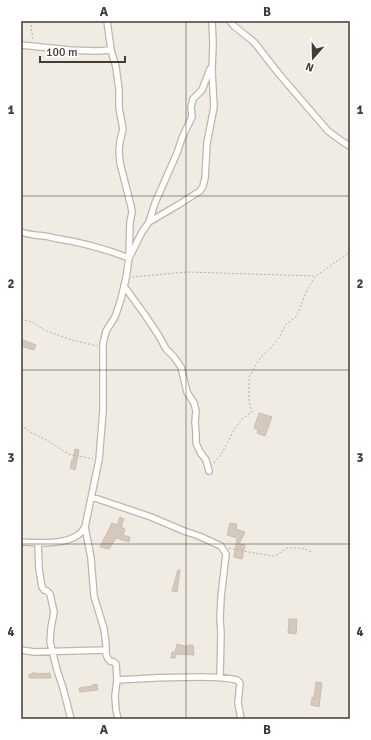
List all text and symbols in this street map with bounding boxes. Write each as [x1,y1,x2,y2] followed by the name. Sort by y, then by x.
[100,4,109,20] text: A
[263,4,271,20] text: B
[40,38,125,64] scale bar
[293,38,333,78] north arrow
[46,45,78,60] text: 100 m
[304,60,316,74] text: N
[7,102,15,118] text: 1
[356,102,364,118] text: 1
[7,276,15,292] text: 2
[356,276,364,292] text: 2
[7,450,15,466] text: 3
[356,450,364,466] text: 3
[7,624,15,640] text: 4
[356,624,364,640] text: 4
[100,722,109,738] text: A
[263,722,271,738] text: B

